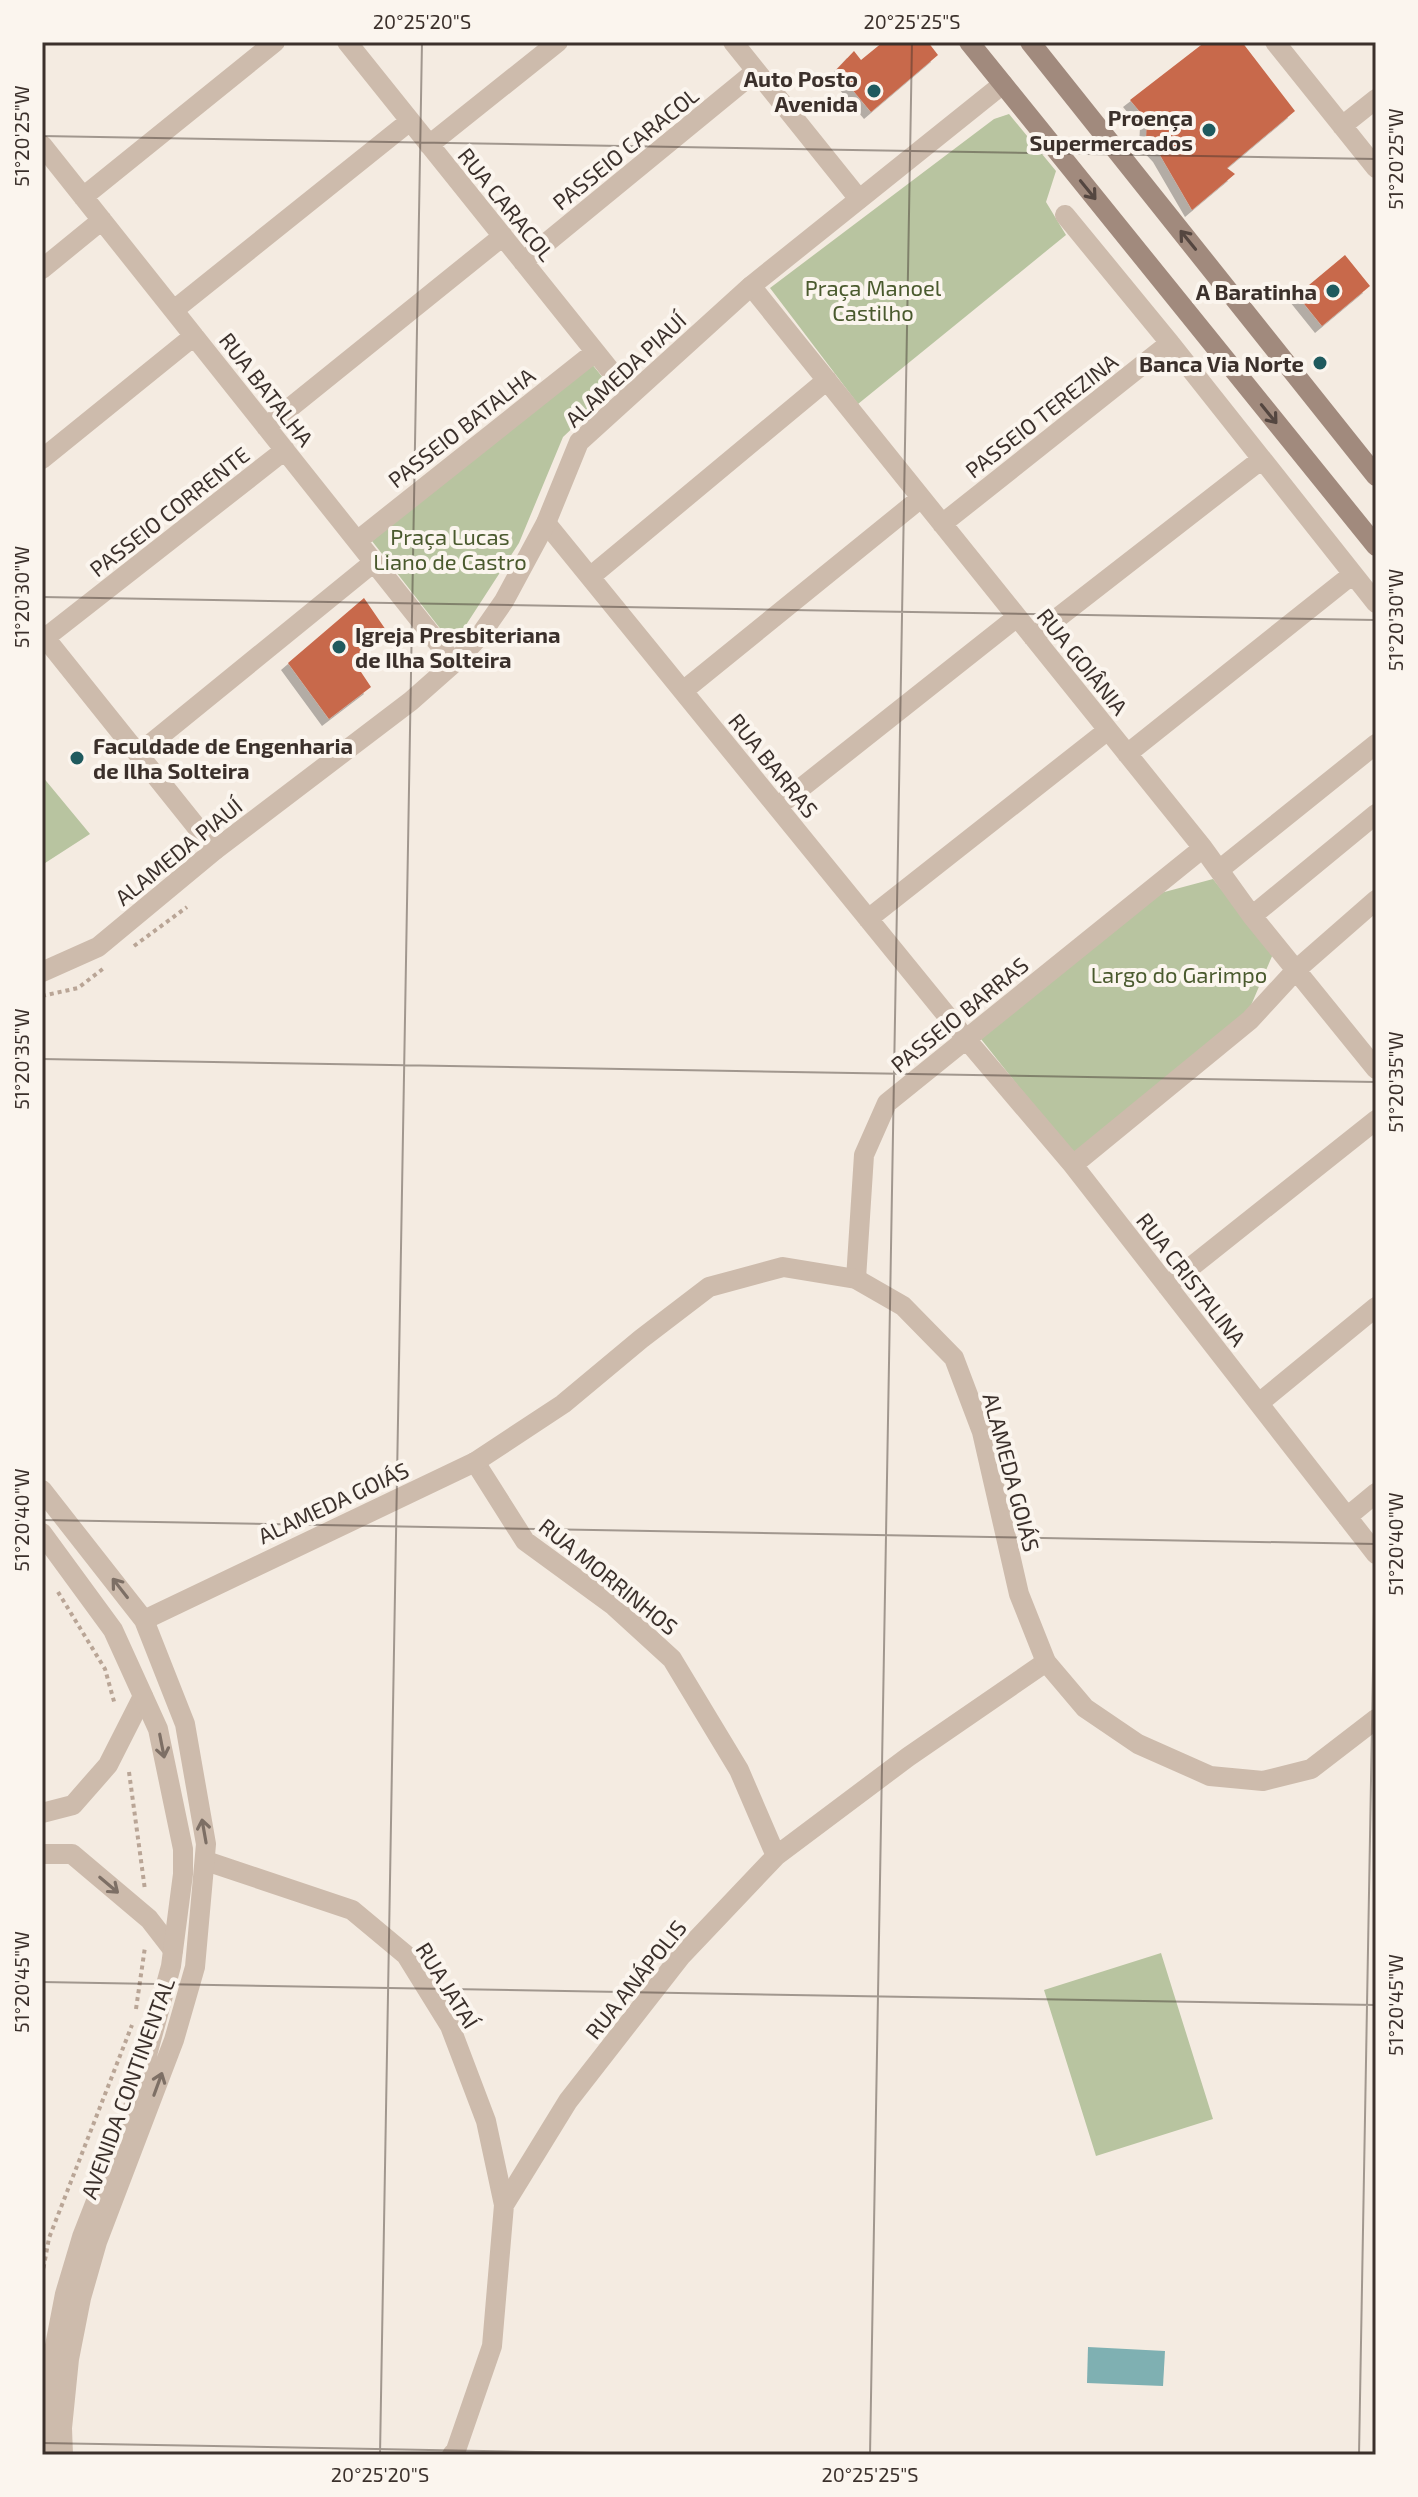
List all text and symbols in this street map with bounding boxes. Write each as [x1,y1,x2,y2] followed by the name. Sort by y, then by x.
[373,9,471,33] text: 20°25'20"S
[864,9,960,33] text: 20°25'25"S
[744,65,858,116] place label: Auto Posto Avenida
[547,81,703,215] street label: PASSEIO CARACOL
[865,82,883,100] marker: Auto Posto Avenida
[9,85,33,187] text: 51°20'25"W
[1030,104,1193,155] place label: Proença Supermercados
[1383,108,1407,210] text: 51°20'25"W
[1200,121,1218,139] marker: Proença Supermercados
[453,142,561,266] street label: RUA CARACOL
[1079,179,1097,200] one-way arrow
[1179,230,1196,251] one-way arrow
[805,274,942,325] park label: Praça Manoel Castilho
[1196,278,1317,304] place label: A Baratinha
[1324,282,1342,300] marker: A Baratinha
[559,306,692,432] street label: ALAMEDA PIAUÍ
[215,327,320,451] street label: RUA BATALHA
[960,347,1123,483] street label: PASSEIO TEREZINA
[1139,350,1304,376] place label: Banca Via Norte
[1311,354,1329,372] marker: Banca Via Norte
[382,361,540,492] street label: PASSEIO BATALHA
[1260,403,1278,424] one-way arrow
[84,441,254,581] street label: PASSEIO CORRENTE
[373,523,527,574] park label: Praça Lucas Liano de Castro
[9,546,33,648] text: 51°20'30"W
[1383,569,1407,671] text: 51°20'30"W
[1032,603,1134,720] street label: RUA GOIÂNIA
[355,621,560,672] place label: Igreja Presbiteriana de Ilha Solteira
[330,638,348,656] marker: Igreja Presbiteriana de Ilha Solteira
[724,708,824,822] street label: RUA BARRAS
[93,732,353,783] place label: Faculdade de Engenharia de Ilha Solteira
[68,749,86,767] marker: Faculdade de Engenharia de Ilha Solteira
[109,791,248,910] street label: ALAMEDA PIAUÍ
[885,951,1033,1077] street label: PASSEIO BARRAS
[1091,961,1267,987] park label: Largo do Garimpo
[9,1008,33,1110] text: 51°20'35"W
[1383,1031,1407,1133] text: 51°20'35"W
[1132,1207,1252,1351] street label: RUA CRISTALINA
[978,1390,1046,1554] street label: ALAMEDA GOIÁS
[254,1456,412,1548] street label: ALAMEDA GOIÁS
[9,1468,33,1572] text: 51°20'40"W
[1383,1492,1407,1596] text: 51°20'40"W
[535,1512,683,1640] street label: RUA MORRINHOS
[111,1578,129,1599] one-way arrow
[155,1732,170,1758] one-way arrow
[195,1818,210,1844] one-way arrow
[98,1876,118,1894] one-way arrow
[579,1914,691,2044] street label: RUA ANÁPOLIS
[9,1931,33,2033] text: 51°20'45"W
[411,1937,485,2034] street label: RUA JATAÍ
[1383,1954,1407,2056] text: 51°20'45"W
[75,1974,179,2202] street label: AVENIDA CONTINENTAL
[152,2072,166,2097] one-way arrow
[331,2462,429,2486] text: 20°25'20"S
[822,2462,918,2486] text: 20°25'25"S

